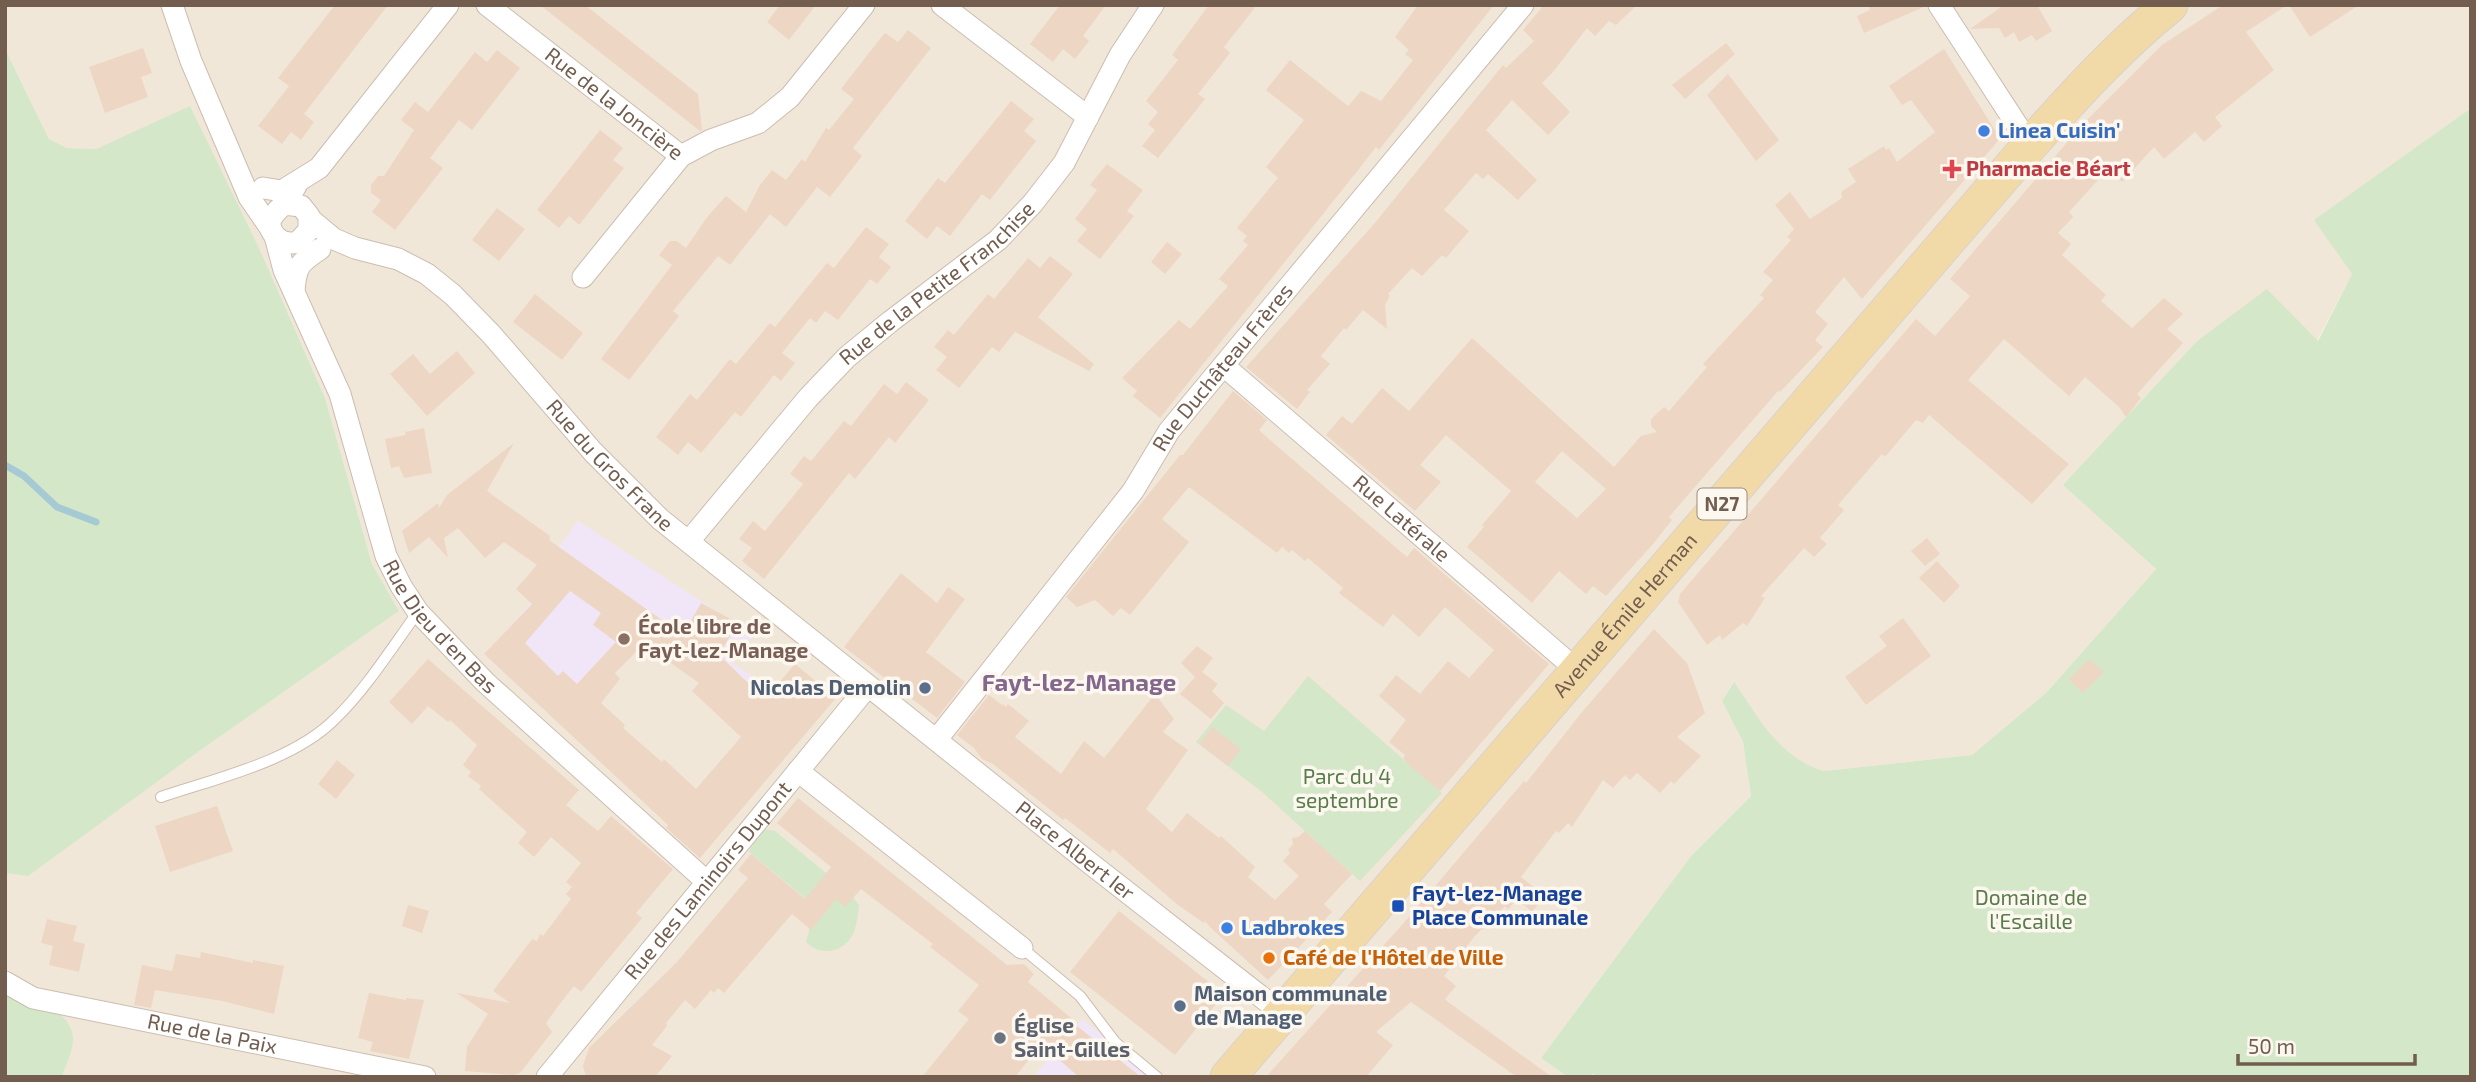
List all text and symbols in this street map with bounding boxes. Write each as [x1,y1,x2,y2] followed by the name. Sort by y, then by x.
[541,41,689,164] street label: Rue de la Joncière
[1998,117,2120,142] place label: Linea Cuisin'
[1976,123,1992,139] marker: Linea Cuisin'
[1966,155,2131,180] place label: Pharmacie Béart
[1944,161,1960,177] marker: Pharmacie Béart
[833,196,1039,369] street label: Rue de la Petite Franchise
[1146,278,1297,455] street label: Rue Duchâteau Frères
[542,393,679,535] street label: Rue du Gros Frane
[1349,469,1456,566] street label: Rue Latérale
[1698,489,1746,520] road number: N27
[1547,527,1702,702] street label: Avenue Émile Herman
[379,555,503,698] street label: Rue Dieu d'en Bas
[638,613,808,663] place label: École libre de Fayt-lez-Manage
[616,631,632,647] marker: École libre de Fayt-lez-Manage
[982,667,1176,696] district label: Fayt-lez-Manage
[750,674,911,699] place label: Nicolas Demolin
[917,680,933,696] marker: Nicolas Demolin
[1295,763,1399,812] park label: Parc du 4 septembre
[618,776,796,984] street label: Rue des Laminoirs Dupont
[1011,795,1141,905] street label: Place Albert Ier
[1412,880,1588,929] place label: Fayt-lez-Manage Place Communale
[1975,884,2087,933] park label: Domaine de l'Escaille
[1390,898,1406,914] marker: Fayt-lez-Manage Place Communale
[1241,914,1345,939] place label: Ladbrokes
[1219,920,1235,936] marker: Ladbrokes
[1283,944,1504,969] place label: Café de l'Hôtel de Ville
[1261,950,1277,966] marker: Café de l'Hôtel de Ville
[1194,980,1388,1029] place label: Maison communale de Manage
[1172,998,1188,1014] marker: Maison communale de Manage
[145,1007,279,1058] street label: Rue de la Paix
[1014,1012,1130,1061] place label: Église Saint-Gilles
[2238,1023,2415,1066] scale bar
[992,1030,1008,1046] marker: Église Saint-Gilles
[2248,1033,2295,1058] text: 50 m

